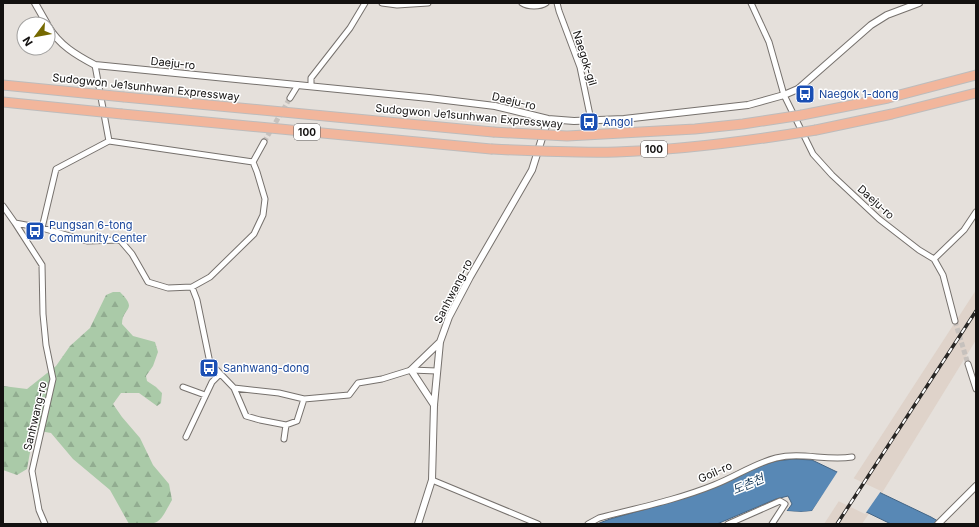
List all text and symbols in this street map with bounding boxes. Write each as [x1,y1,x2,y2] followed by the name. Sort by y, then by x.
[16,16,56,56] north arrow
[570,29,600,87] street label: Naegok-gil
[19,34,36,49] text: N
[150,54,196,72] street label: Daeju-ro
[52,70,240,104] street label: Sudogwon Je1sunhwan Expressway
[794,83,816,105] bus stop icon: Naegok 1-dong
[819,87,898,101] place label: Naegok 1-dong
[491,89,538,113] street label: Daeju-ro
[375,101,563,131] street label: Sudogwon Je1sunhwan Expressway
[578,111,600,133] bus stop icon: Angol
[603,115,633,129] place label: Angol
[294,124,320,140] road number: 100
[641,141,667,157] road number: 100
[855,182,898,222] street label: Daeju-ro
[49,218,147,245] place label: Pungsan 6-tong Community Center
[24,220,46,242] bus stop icon: Pungsan 6-tong Community Center
[431,256,475,325] street label: Sanhwang-ro
[198,357,220,379] bus stop icon: Sanhwang-dong
[223,361,309,375] place label: Sanhwang-dong
[20,380,50,452] street label: Sanhwang-ro
[696,458,735,486] street label: Goil-ro
[730,470,768,497] water label: 도촌천

